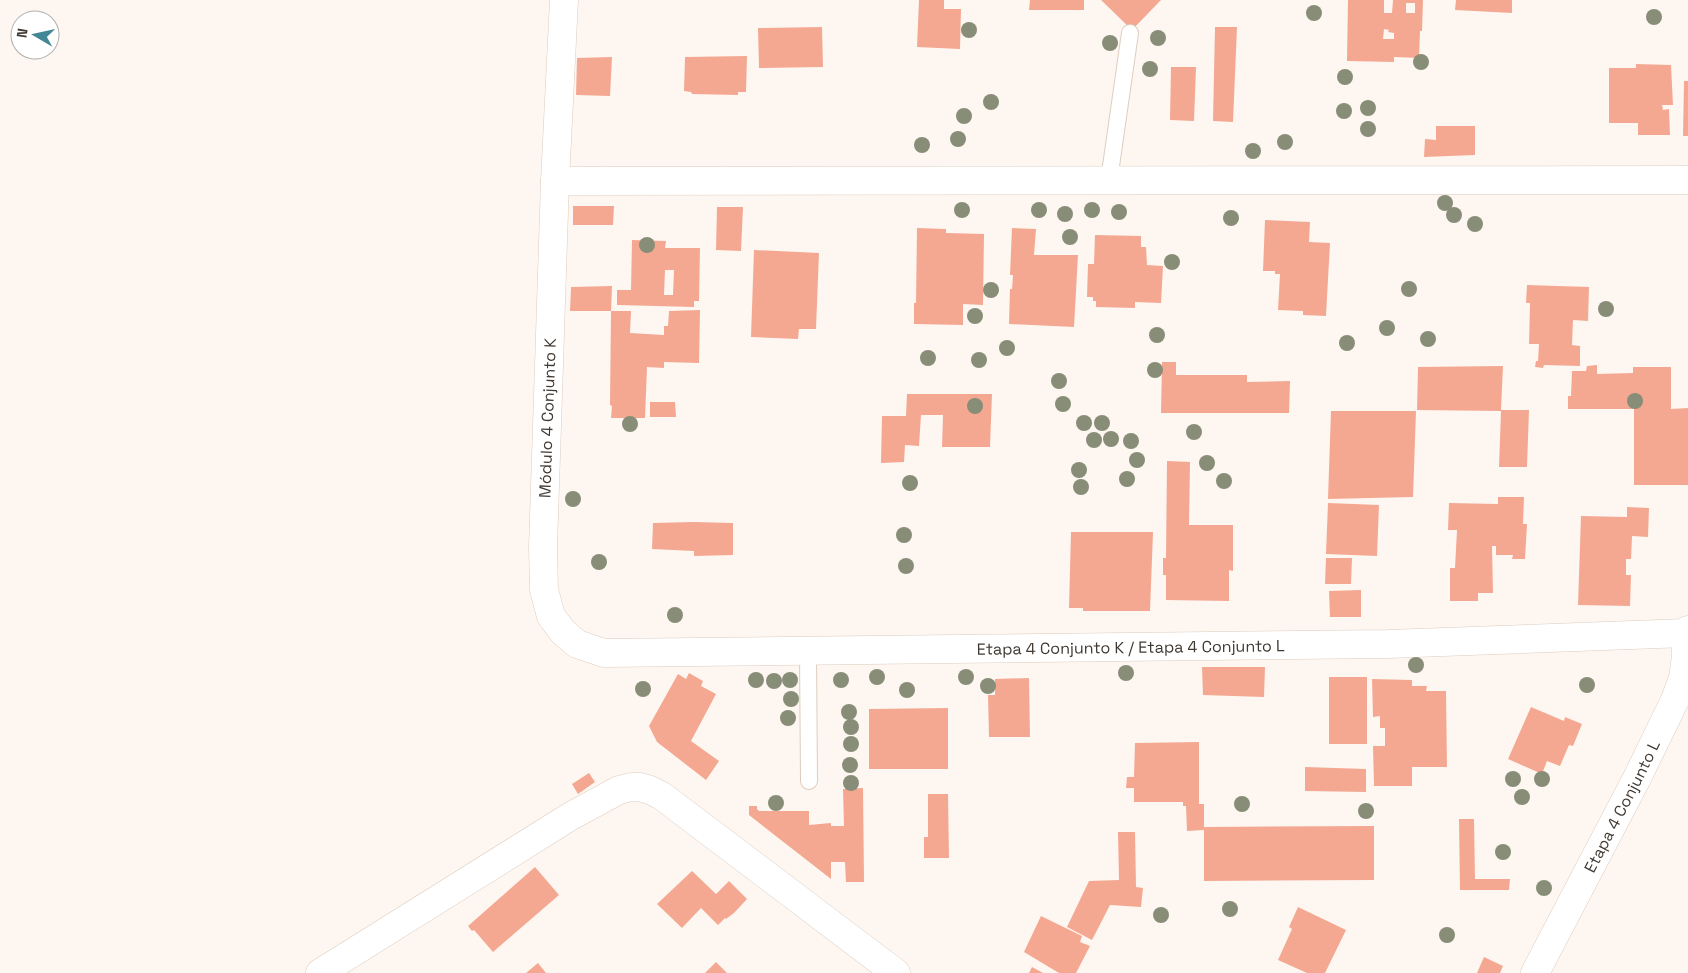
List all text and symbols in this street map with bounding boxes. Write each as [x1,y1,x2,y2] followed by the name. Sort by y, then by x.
[10,10,60,60] north arrow
[13,27,32,39] text: N
[534,337,561,498] street label: Módulo 4 Conjunto K
[977,635,1285,660] street label: Etapa 4 Conjunto K / Etapa 4 Conjunto L
[1579,736,1665,876] street label: Etapa 4 Conjunto L

